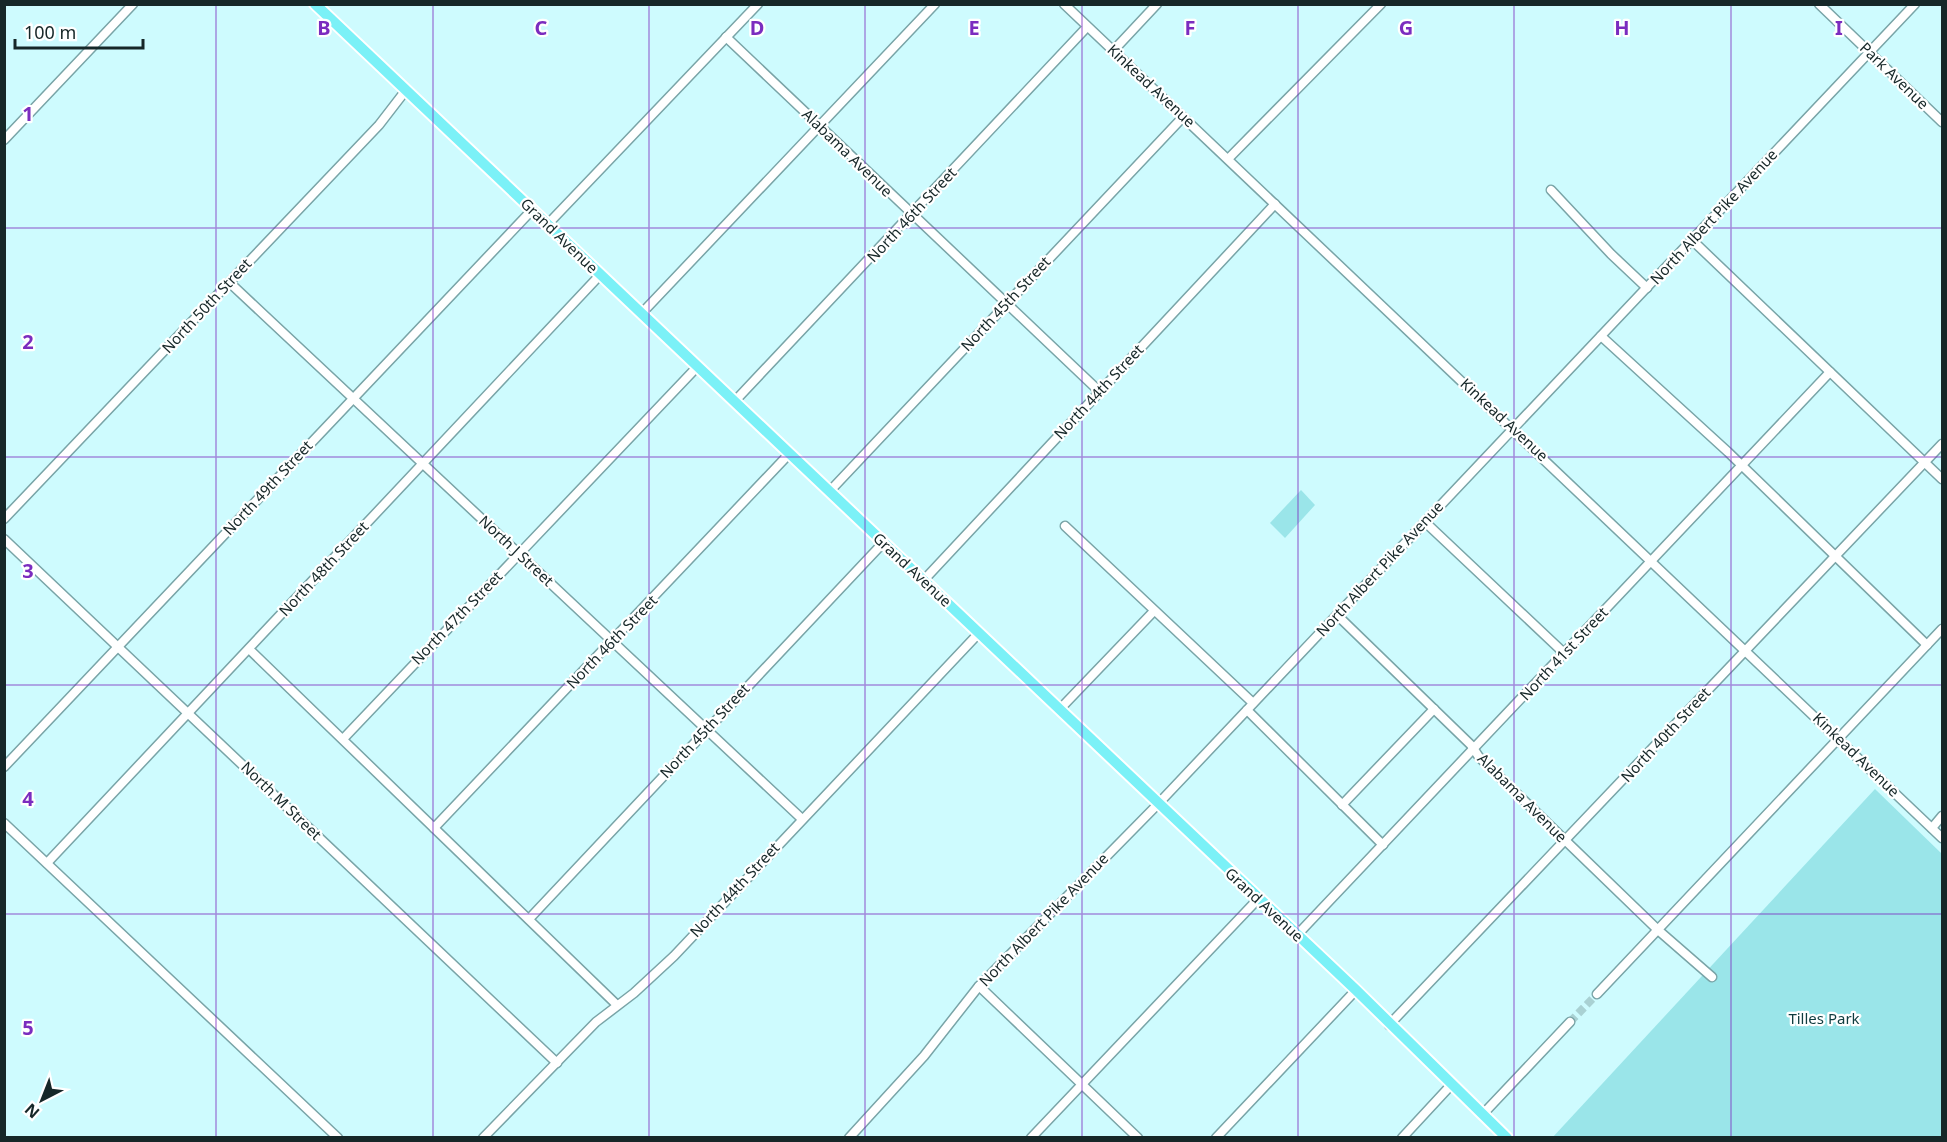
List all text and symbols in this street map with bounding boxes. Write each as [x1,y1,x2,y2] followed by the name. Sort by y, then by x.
[15,12,142,50] scale bar
[317,14,331,41] text: B
[535,14,548,41] text: C
[750,14,764,41] text: D
[968,14,980,41] text: E
[1185,14,1195,41] text: F
[1399,14,1413,41] text: G
[1614,14,1630,41] text: H
[1835,14,1843,41] text: I
[24,20,76,44] text: 100 m
[1856,37,1933,113] street label: Park Avenue
[1104,39,1200,131] street label: Kinkead Avenue
[22,100,34,127] text: 1
[798,104,897,201] street label: Alabama Avenue
[1645,144,1781,288] street label: North Albert Pike Avenue
[862,162,961,266] street label: North 46th Street
[517,193,603,277] street label: Grand Avenue
[956,251,1055,355] street label: North 45th Street
[157,253,256,357] street label: North 50th Street
[22,328,34,355] text: 2
[1049,339,1148,443] street label: North 44th Street
[1457,373,1553,465] street label: Kinkead Avenue
[218,435,317,539] street label: North 49th Street
[1311,496,1447,640] street label: North Albert Pike Avenue
[475,511,559,590] street label: North J Street
[274,516,373,620] street label: North 48th Street
[869,528,956,611] street label: Grand Avenue
[22,557,34,584] text: 3
[406,566,507,668] street label: North 47th Street
[561,590,662,692] street label: North 46th Street
[1515,602,1612,704] street label: North 41st Street
[655,678,754,782] street label: North 45th Street
[1616,682,1715,786] street label: North 40th Street
[1809,708,1904,801] street label: Kinkead Avenue
[1474,748,1572,846] street label: Alabama Avenue
[237,757,327,844] street label: North M Street
[22,785,34,812] text: 4
[685,837,784,941] street label: North 44th Street
[974,848,1112,990] street label: North Albert Pike Avenue
[1221,863,1308,946] street label: Grand Avenue
[1788,1008,1860,1028] park label: Tilles Park
[22,1014,34,1041] text: 5
[12,1070,72,1130] north arrow
[20,1099,44,1124] text: N

